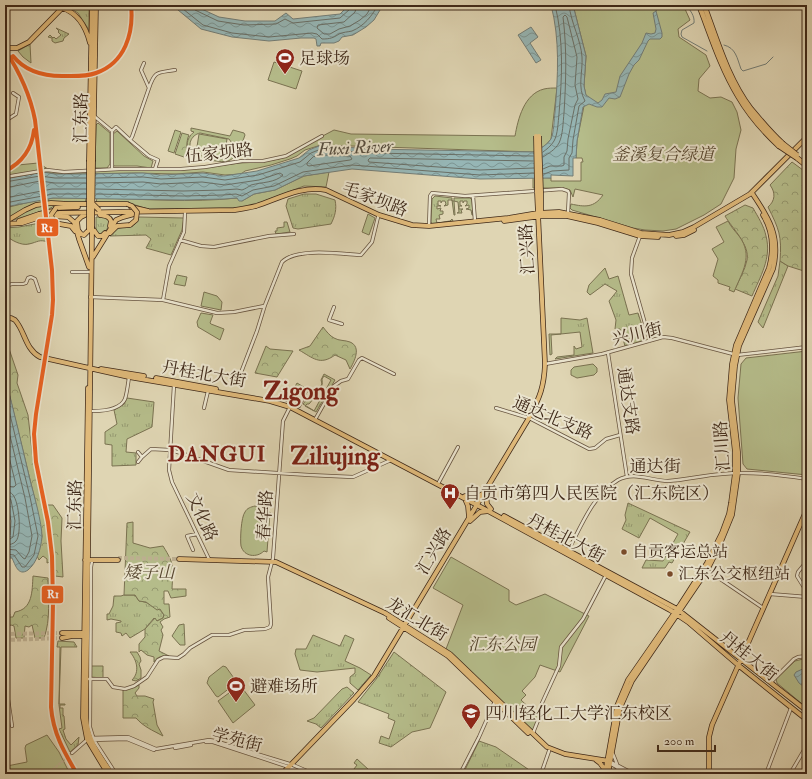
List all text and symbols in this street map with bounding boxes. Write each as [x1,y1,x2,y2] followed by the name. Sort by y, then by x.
[274,47,296,75] sports icon: 足球场
[299,48,350,69] place label: 足球场
[70,92,92,144] street label: 汇东路
[316,134,395,162] water label: Fuxi River
[184,139,254,167] street label: 伍家坝路
[612,144,717,165] park label: 釜溪复合绿道
[339,177,411,221] street label: 毛家坝路
[36,218,59,237] line badge: R1
[41,222,53,235] text: R1
[515,223,539,275] street label: 汇兴路
[610,318,664,350] street label: 兴川街
[160,356,248,392] street label: 丹桂北大街
[613,366,643,436] street label: 通达支路
[264,376,340,407] district label: Zigong
[510,392,596,444] street label: 通达北支路
[710,420,734,472] street label: 汇川路
[168,441,266,468] district label: DANGUI
[291,441,381,472] district label: Ziliujing
[630,456,681,477] street label: 通达街
[64,479,86,531] street label: 汇东路
[439,482,461,510] hospital icon: 自贡市第四人民医院（汇东院区）
[464,483,719,504] place label: 自贡市第四人民医院（汇东院区）
[182,489,222,545] street label: 文化路
[253,489,277,541] street label: 春华路
[524,509,608,567] street label: 丹桂北大街
[412,524,456,578] street label: 汇兴路
[632,542,728,562] place label: 自贡客运总站
[619,547,629,557] marker: 自贡客运总站
[124,562,176,583] park label: 矮子山
[678,564,790,584] place label: 汇东公交枢纽站
[665,569,675,579] marker: 汇东公交枢纽站
[41,585,64,604] line badge: R1
[47,588,59,601] text: R1
[382,592,452,646] street label: 龙汇北街
[716,626,782,686] street label: 丹桂大街
[468,634,539,655] park label: 汇东公园
[225,675,247,703] sports icon: 避难场所
[250,676,318,697] place label: 避难场所
[460,702,482,730] school or university icon: 四川轻化工大学汇东校区
[485,703,672,724] place label: 四川轻化工大学汇东校区
[210,724,264,756] street label: 学苑街
[658,727,715,753] scale bar
[664,734,695,749] text: 200 m

